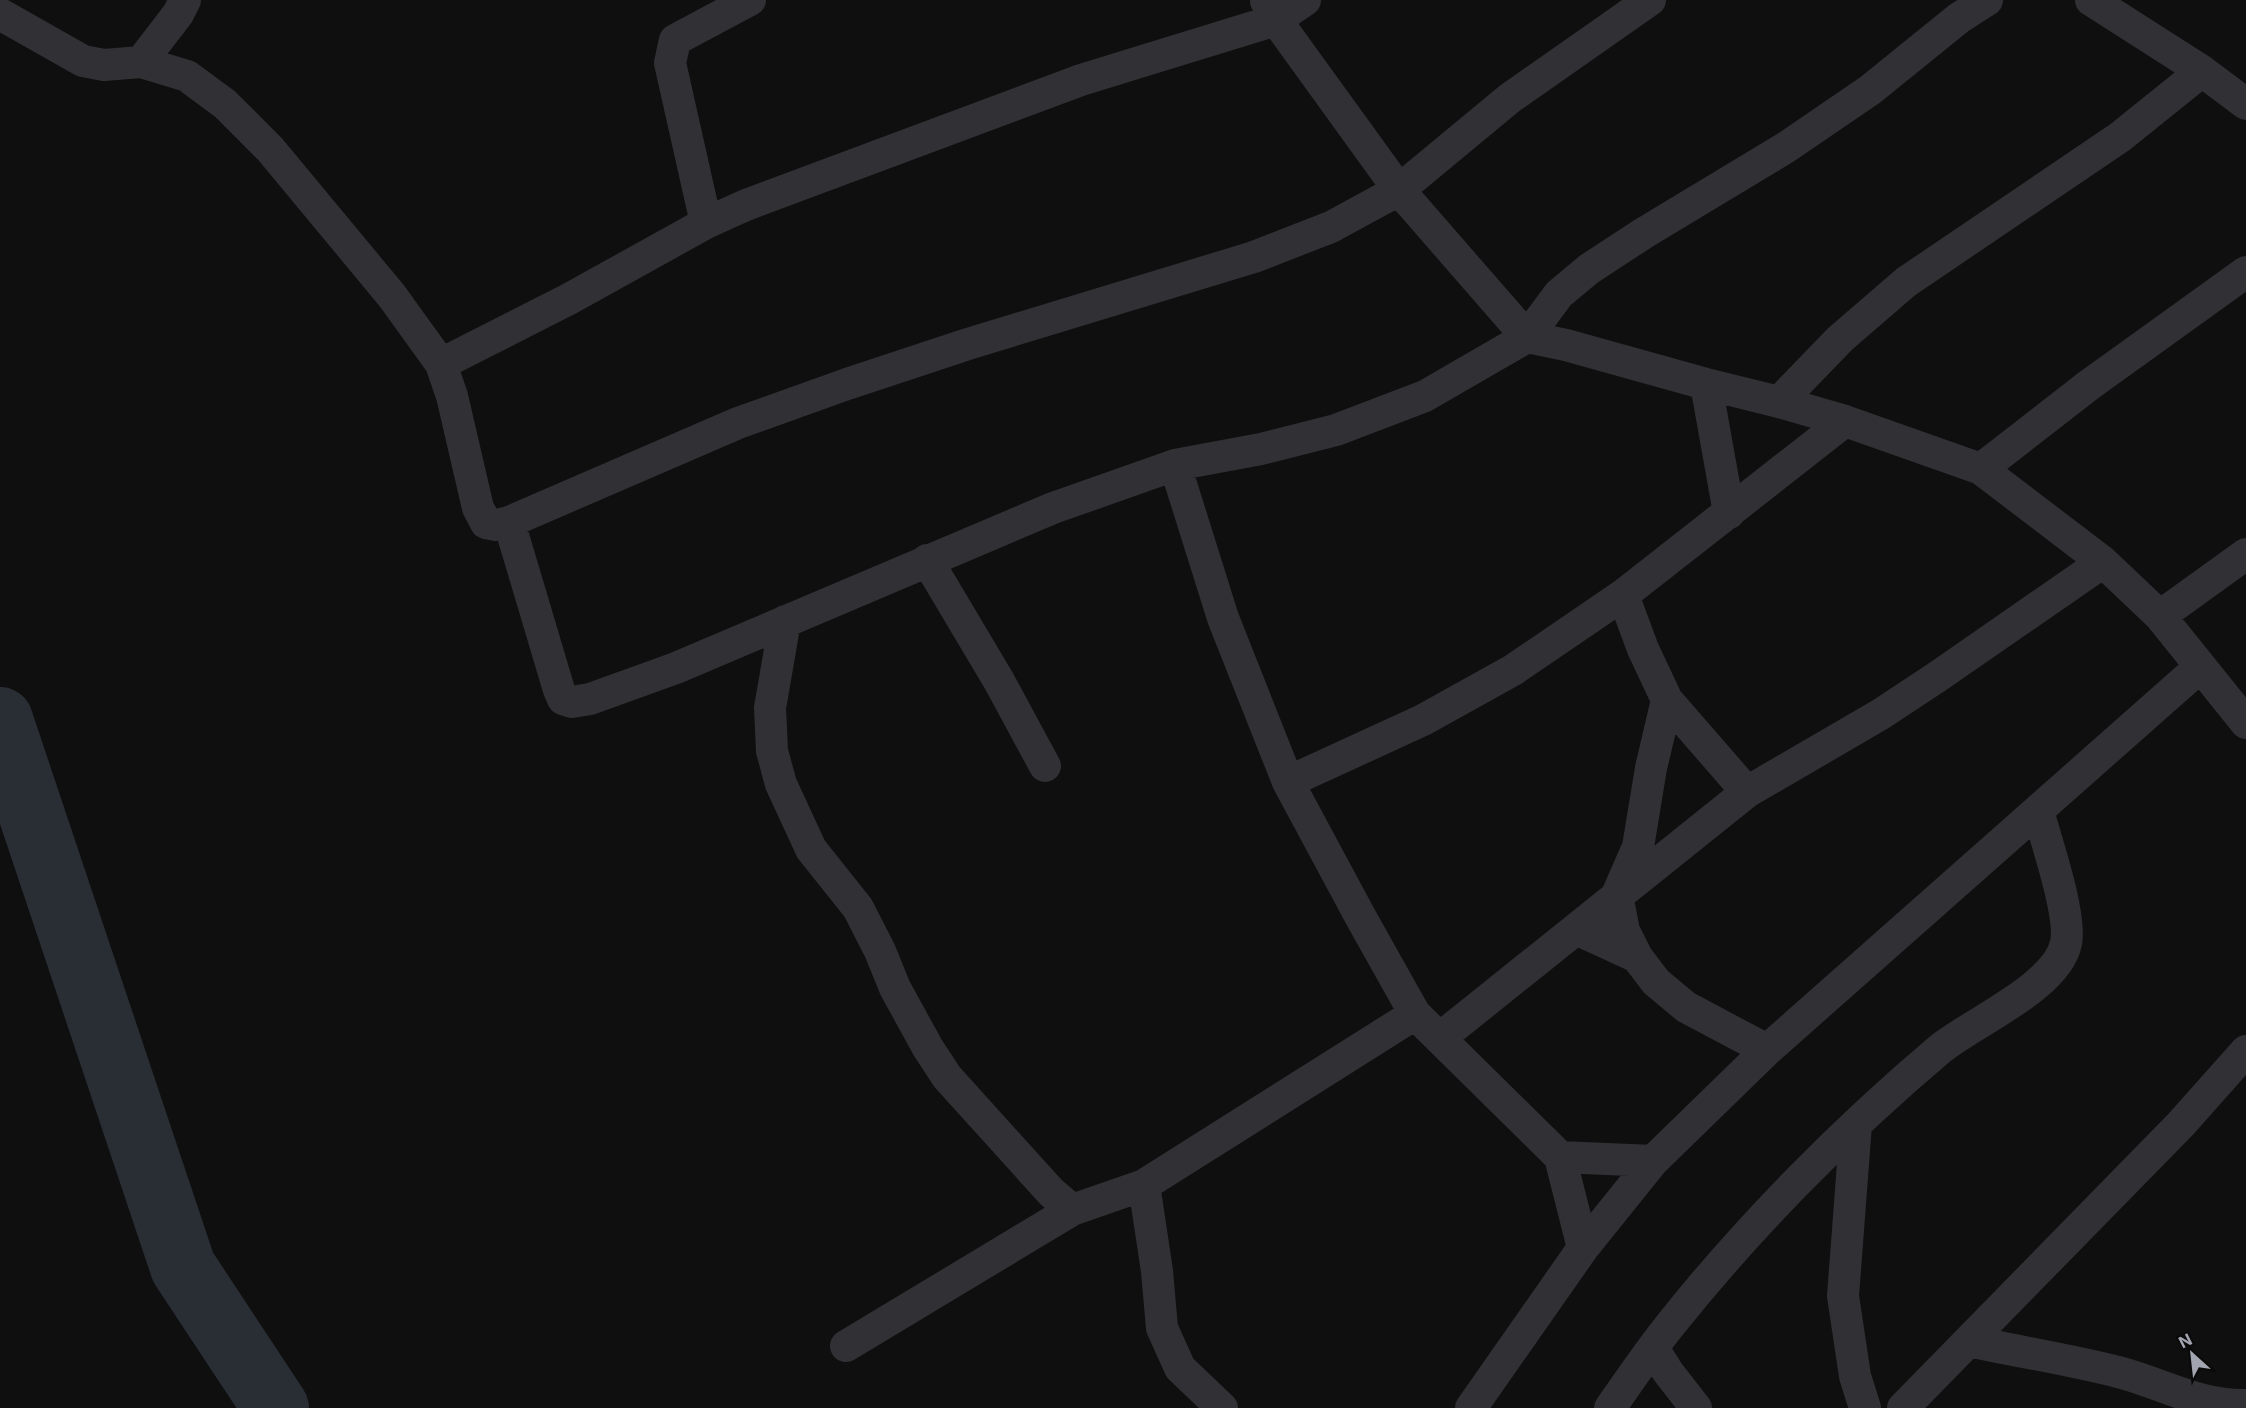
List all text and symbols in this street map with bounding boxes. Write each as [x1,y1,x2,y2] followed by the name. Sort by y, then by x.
[2162,1324,2222,1384] north arrow
[2175,1329,2195,1352] text: N

